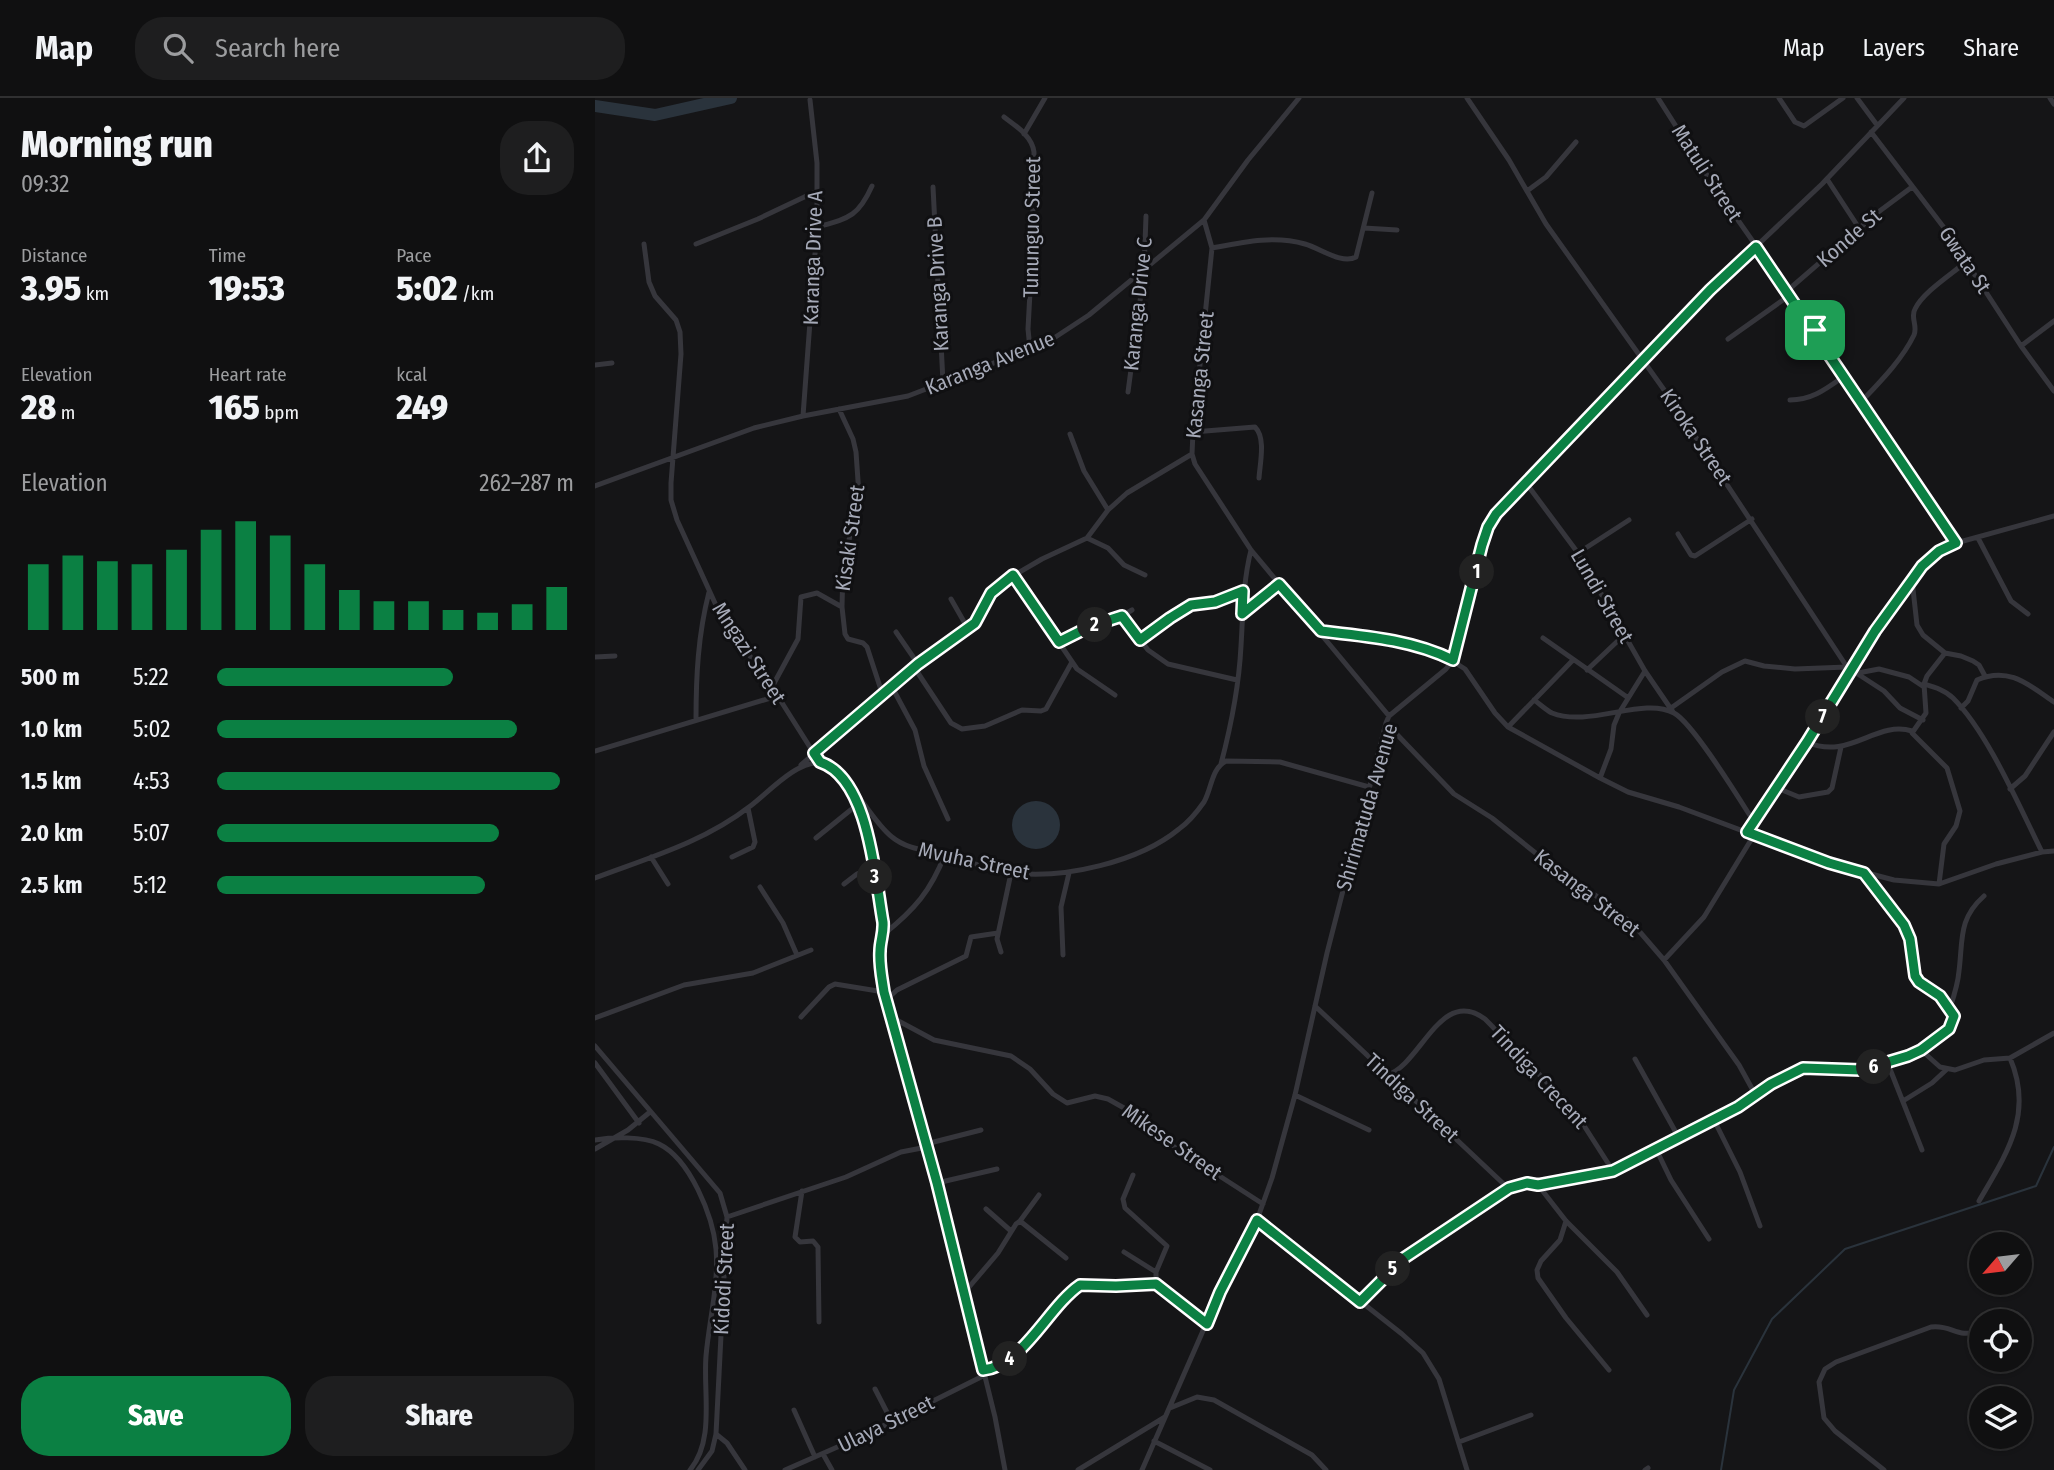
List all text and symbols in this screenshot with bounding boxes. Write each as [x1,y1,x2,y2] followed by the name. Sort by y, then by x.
[135,17,625,80] search box
[35,28,93,68] text: Map
[159,29,197,67] icon: search
[215,33,340,64] text: Search here
[1783,34,1825,62] text: Map
[1863,34,1925,62] text: Layers
[1963,34,2019,62] text: Share
[1666,120,1748,227] street label: Matuli Street
[21,121,213,167] text: Morning run
[500,121,574,195] button: share
[1018,156,1046,298] street label: Tununguo Street
[21,170,69,198] text: 09:32
[798,190,828,326] street label: Karanga Drive A
[1811,203,1887,273] street label: Konde St
[921,216,955,352] street label: Karanga Drive B
[1933,222,1997,298] street label: Gwata St
[1118,236,1158,372] street label: Karanga Drive C
[21,244,88,267] text: Distance
[209,244,246,267] text: Time
[396,244,432,267] text: Pace
[21,267,81,309] text: 3.95
[209,267,285,309] text: 19:53
[396,267,458,309] text: 5:02
[81,282,109,305] text: km
[458,282,494,305] text: /km
[1785,300,1845,360] pin
[1180,310,1220,440] street label: Kasanga Street
[1796,311,1834,349] icon: arrive
[922,325,1058,401] street label: Karanga Avenue
[21,363,93,386] text: Elevation
[209,363,287,386] text: Heart rate
[396,363,427,386] text: kcal
[1654,384,1738,490] street label: Kiroka Street
[21,386,56,428] text: 28
[209,386,260,428] text: 165
[396,386,448,428] text: 249
[56,401,75,424] text: m
[260,401,299,424] text: bpm
[21,469,108,497] text: Elevation
[479,469,574,497] text: 262–287 m
[830,483,870,593] street label: Kisaki Street
[1565,544,1639,648] street label: Lundi Street
[1459,554,1495,589] pin: 1
[1472,560,1481,583] text: 1
[707,597,792,709] street label: Mngazi Street
[1077,608,1113,642] pin: 2
[1090,613,1099,636] text: 2
[21,663,80,691] text: 500 m
[133,663,169,691] text: 5:22
[1805,700,1841,734] pin: 7
[1818,705,1827,728] text: 7
[21,715,82,743] text: 1.0 km
[133,715,170,743] text: 5:02
[1331,720,1403,894] street label: Shirimatuda Avenue
[21,767,82,795] text: 1.5 km
[133,767,170,795] text: 4:53
[21,819,83,847] text: 2.0 km
[133,819,169,847] text: 5:07
[916,837,1032,886] street label: Mvuha Street
[1529,843,1645,943] street label: Kasanga Street
[857,860,893,894] pin: 3
[870,865,879,888] text: 3
[21,871,82,899] text: 2.5 km
[133,871,167,899] text: 5:12
[1485,1020,1594,1134] street label: Tindiga Crecent
[1360,1048,1464,1148] street label: Tindiga Street
[1857,1049,1891,1084] pin: 6
[1869,1055,1878,1078] text: 6
[1117,1098,1227,1186] street label: Mikese Street
[708,1222,740,1336] street label: Kidodi Street
[1969,1232,2032,1295] north arrow
[1969,1232,2032,1449] map controls
[1375,1252,1411,1286] pin: 5
[1388,1257,1397,1280] text: 5
[1969,1309,2032,1372] button: locate
[993,1342,1027,1376] pin: 4
[1005,1347,1014,1370] text: 4
[21,1376,291,1456] button: Save
[305,1376,574,1456] button: Share
[1969,1386,2032,1449] button: layers
[834,1390,938,1458] street label: Ulaya Street

